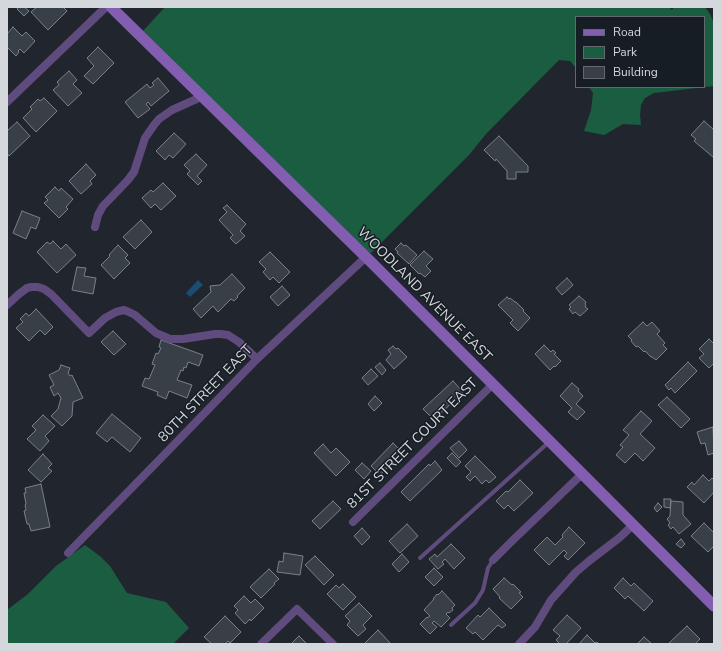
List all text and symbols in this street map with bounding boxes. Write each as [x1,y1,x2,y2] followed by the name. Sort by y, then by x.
[575,16,705,88] legend
[613,24,641,40] text: Road
[613,44,637,60] text: Park
[613,64,658,80] text: Building
[353,224,495,366] street label: WOODLAND AVENUE EAST
[155,342,257,446] street label: 80TH STREET EAST
[344,375,482,513] street label: 81ST STREET COURT EAST

